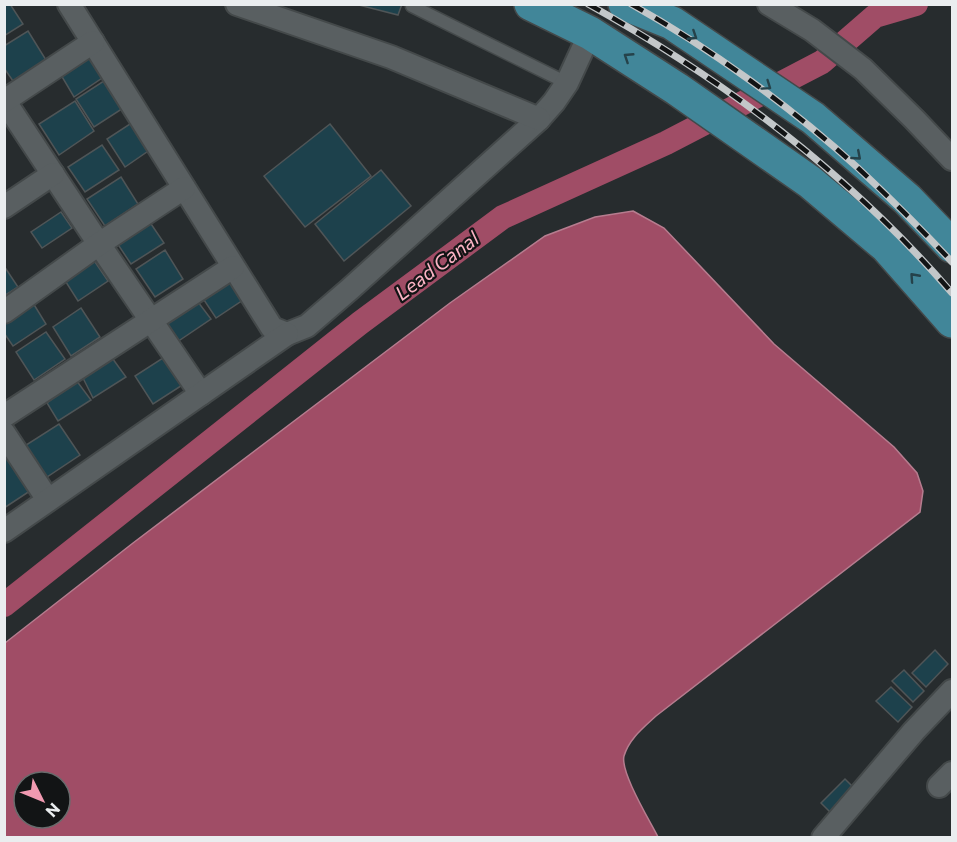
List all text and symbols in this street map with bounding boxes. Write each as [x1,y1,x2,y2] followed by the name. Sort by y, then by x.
[687,29,697,41] one-way arrow
[623,54,634,65] one-way arrow
[760,79,771,90] one-way arrow
[850,149,861,160] one-way arrow
[390,225,484,305] water label: Lead Canal
[910,273,921,284] one-way arrow
[12,770,72,830] north arrow
[42,800,64,821] text: N

